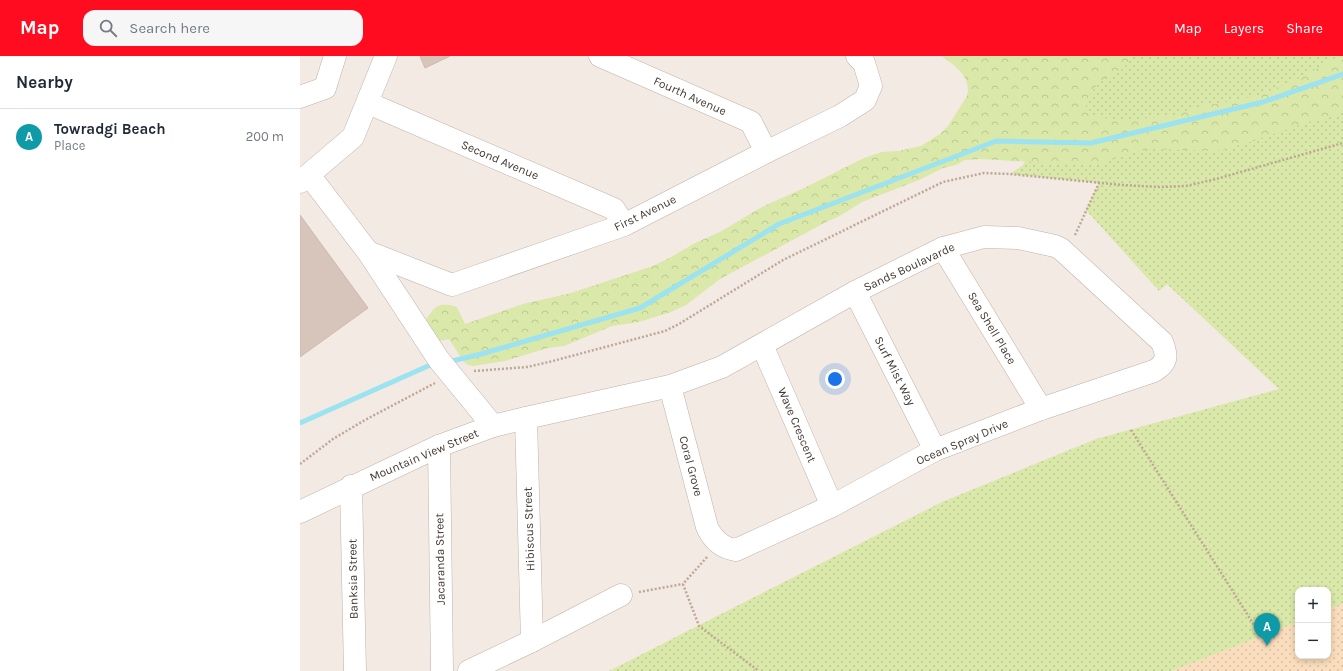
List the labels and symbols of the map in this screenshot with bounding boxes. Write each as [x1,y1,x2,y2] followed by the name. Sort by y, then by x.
[651,74,729,118] street label: Fourth Avenue
[459,137,541,183] street label: Second Avenue
[612,192,678,234] street label: First Avenue
[861,240,957,294] street label: Sands Boulavarde
[965,289,1019,367] street label: Sea Shell Place
[872,334,919,408] street label: Surf Mist Way
[825,369,845,389] your location
[775,385,819,465] street label: Wave Crescent
[914,416,1010,468] street label: Ocean Spray Drive
[367,426,481,484] street label: Mountain View Street
[676,434,706,498] street label: Coral Grove
[521,486,537,571] street label: Hibiscus Street
[432,512,448,605] street label: Jacaranda Street
[345,538,361,619] street label: Banksia Street
[1254,613,1280,646] pin: A

